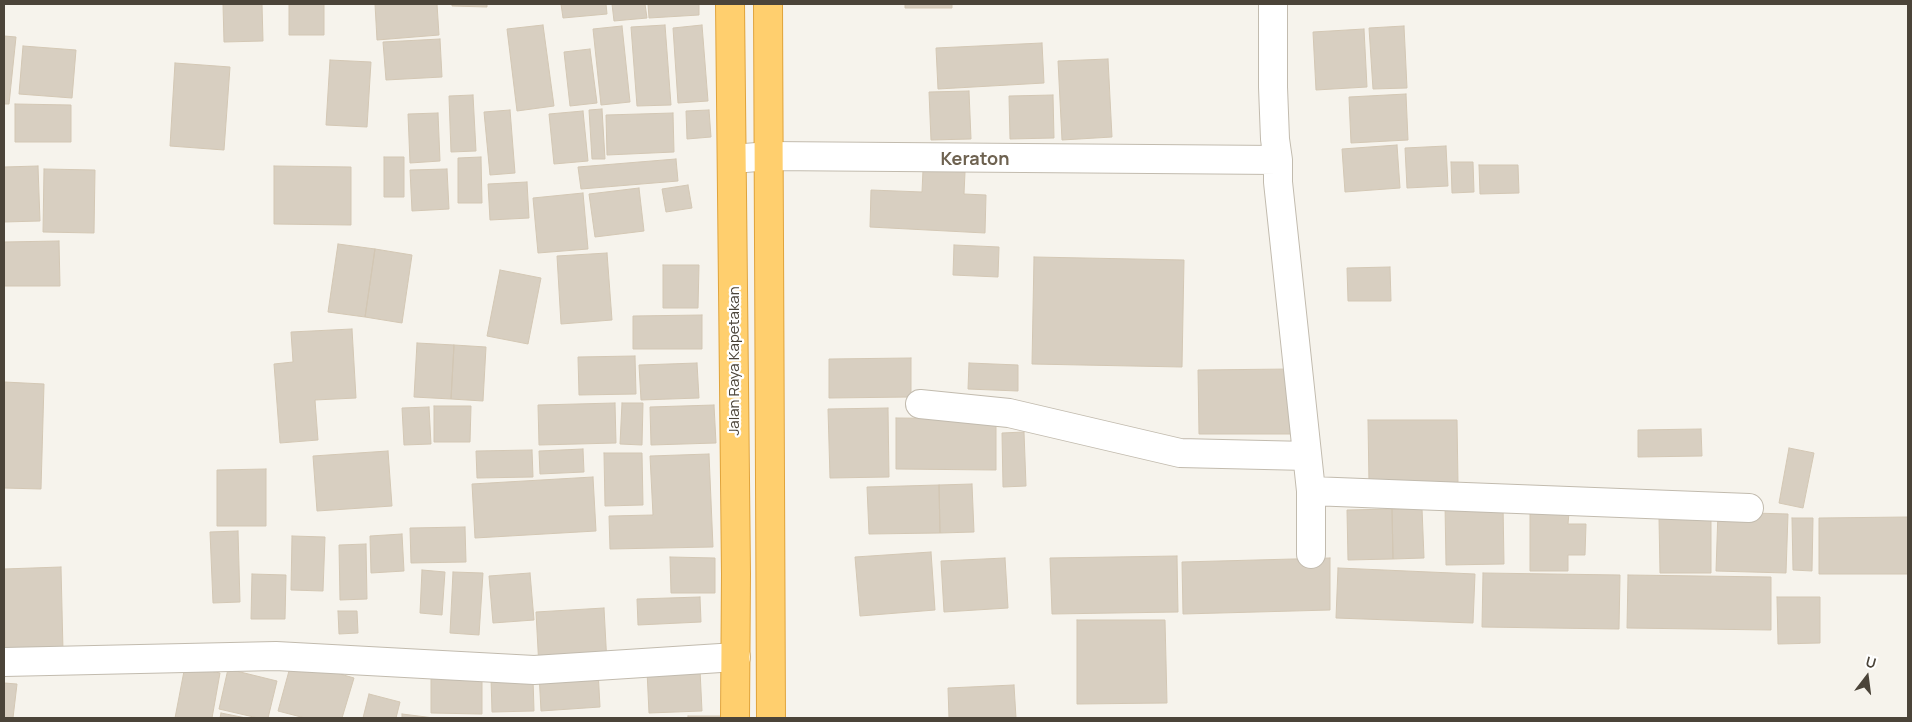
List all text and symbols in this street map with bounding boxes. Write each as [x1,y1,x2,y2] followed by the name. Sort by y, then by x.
[941,149,1009,171] district label: Keraton
[726,286,744,436] street label: Jalan Raya Kapetakan
[1842,652,1892,702] north arrow
[1864,652,1878,673] text: U

